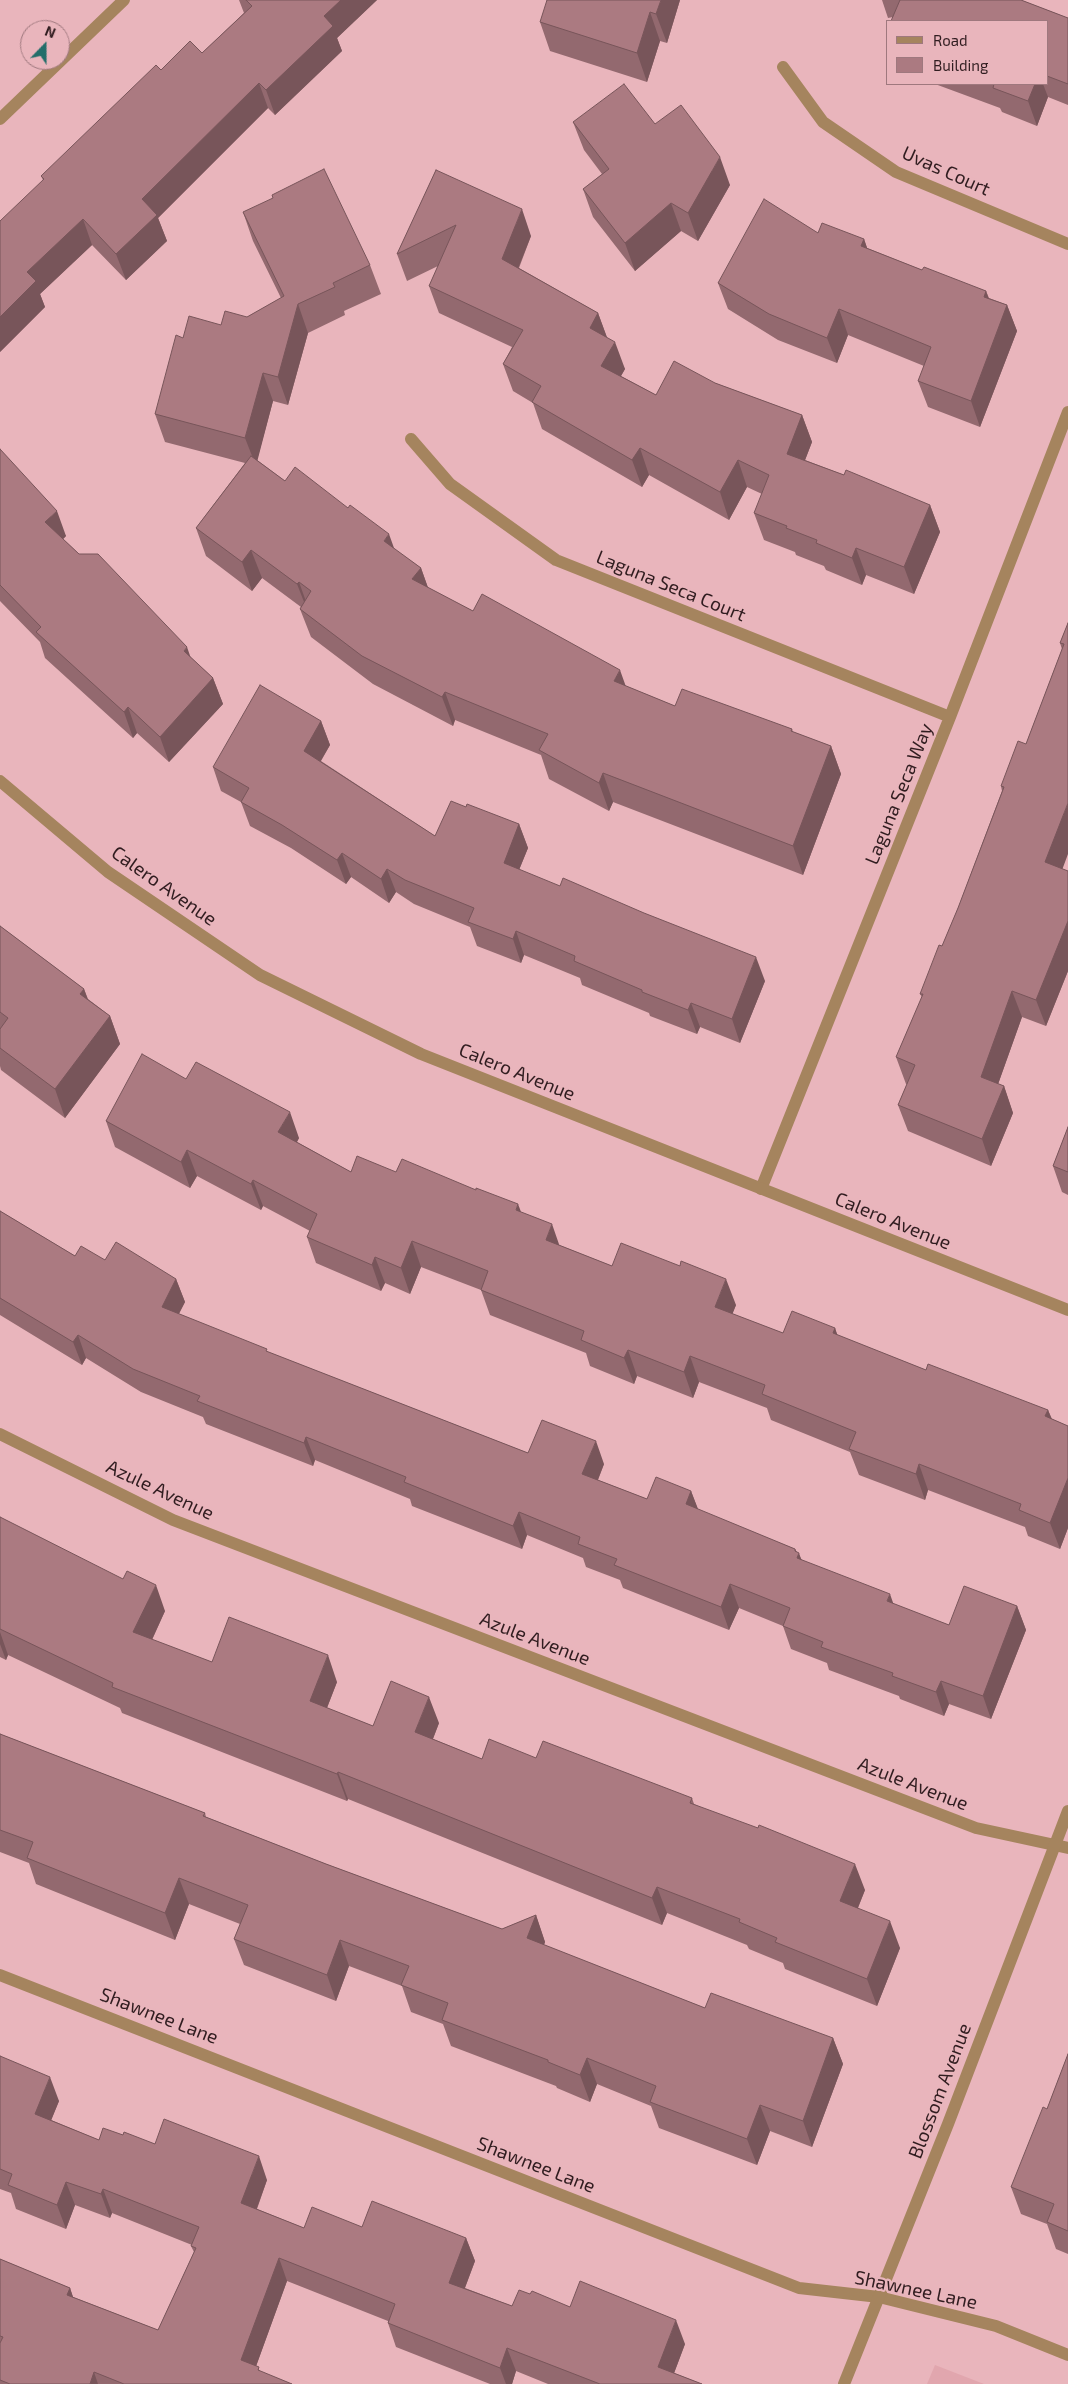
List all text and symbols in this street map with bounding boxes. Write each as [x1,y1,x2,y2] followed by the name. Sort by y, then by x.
[20,20,70,70] north arrow
[886,20,1048,85] legend
[43,22,58,41] text: N
[933,31,968,49] text: Road
[933,56,988,74] text: Building
[898,141,994,201] street label: Uvas Court
[593,546,749,626] street label: Laguna Seca Court
[860,720,938,868] street label: Laguna Seca Way
[107,841,221,931] street label: Calero Avenue
[456,1038,578,1106] street label: Calero Avenue
[832,1187,954,1255] street label: Calero Avenue
[103,1455,217,1525] street label: Azule Avenue
[477,1608,593,1670] street label: Azule Avenue
[855,1753,971,1815] street label: Azule Avenue
[97,1983,221,2049] street label: Shawnee Lane
[904,2020,976,2162] street label: Blossom Avenue
[474,2132,598,2198] street label: Shawnee Lane
[853,2266,979,2314] street label: Shawnee Lane

